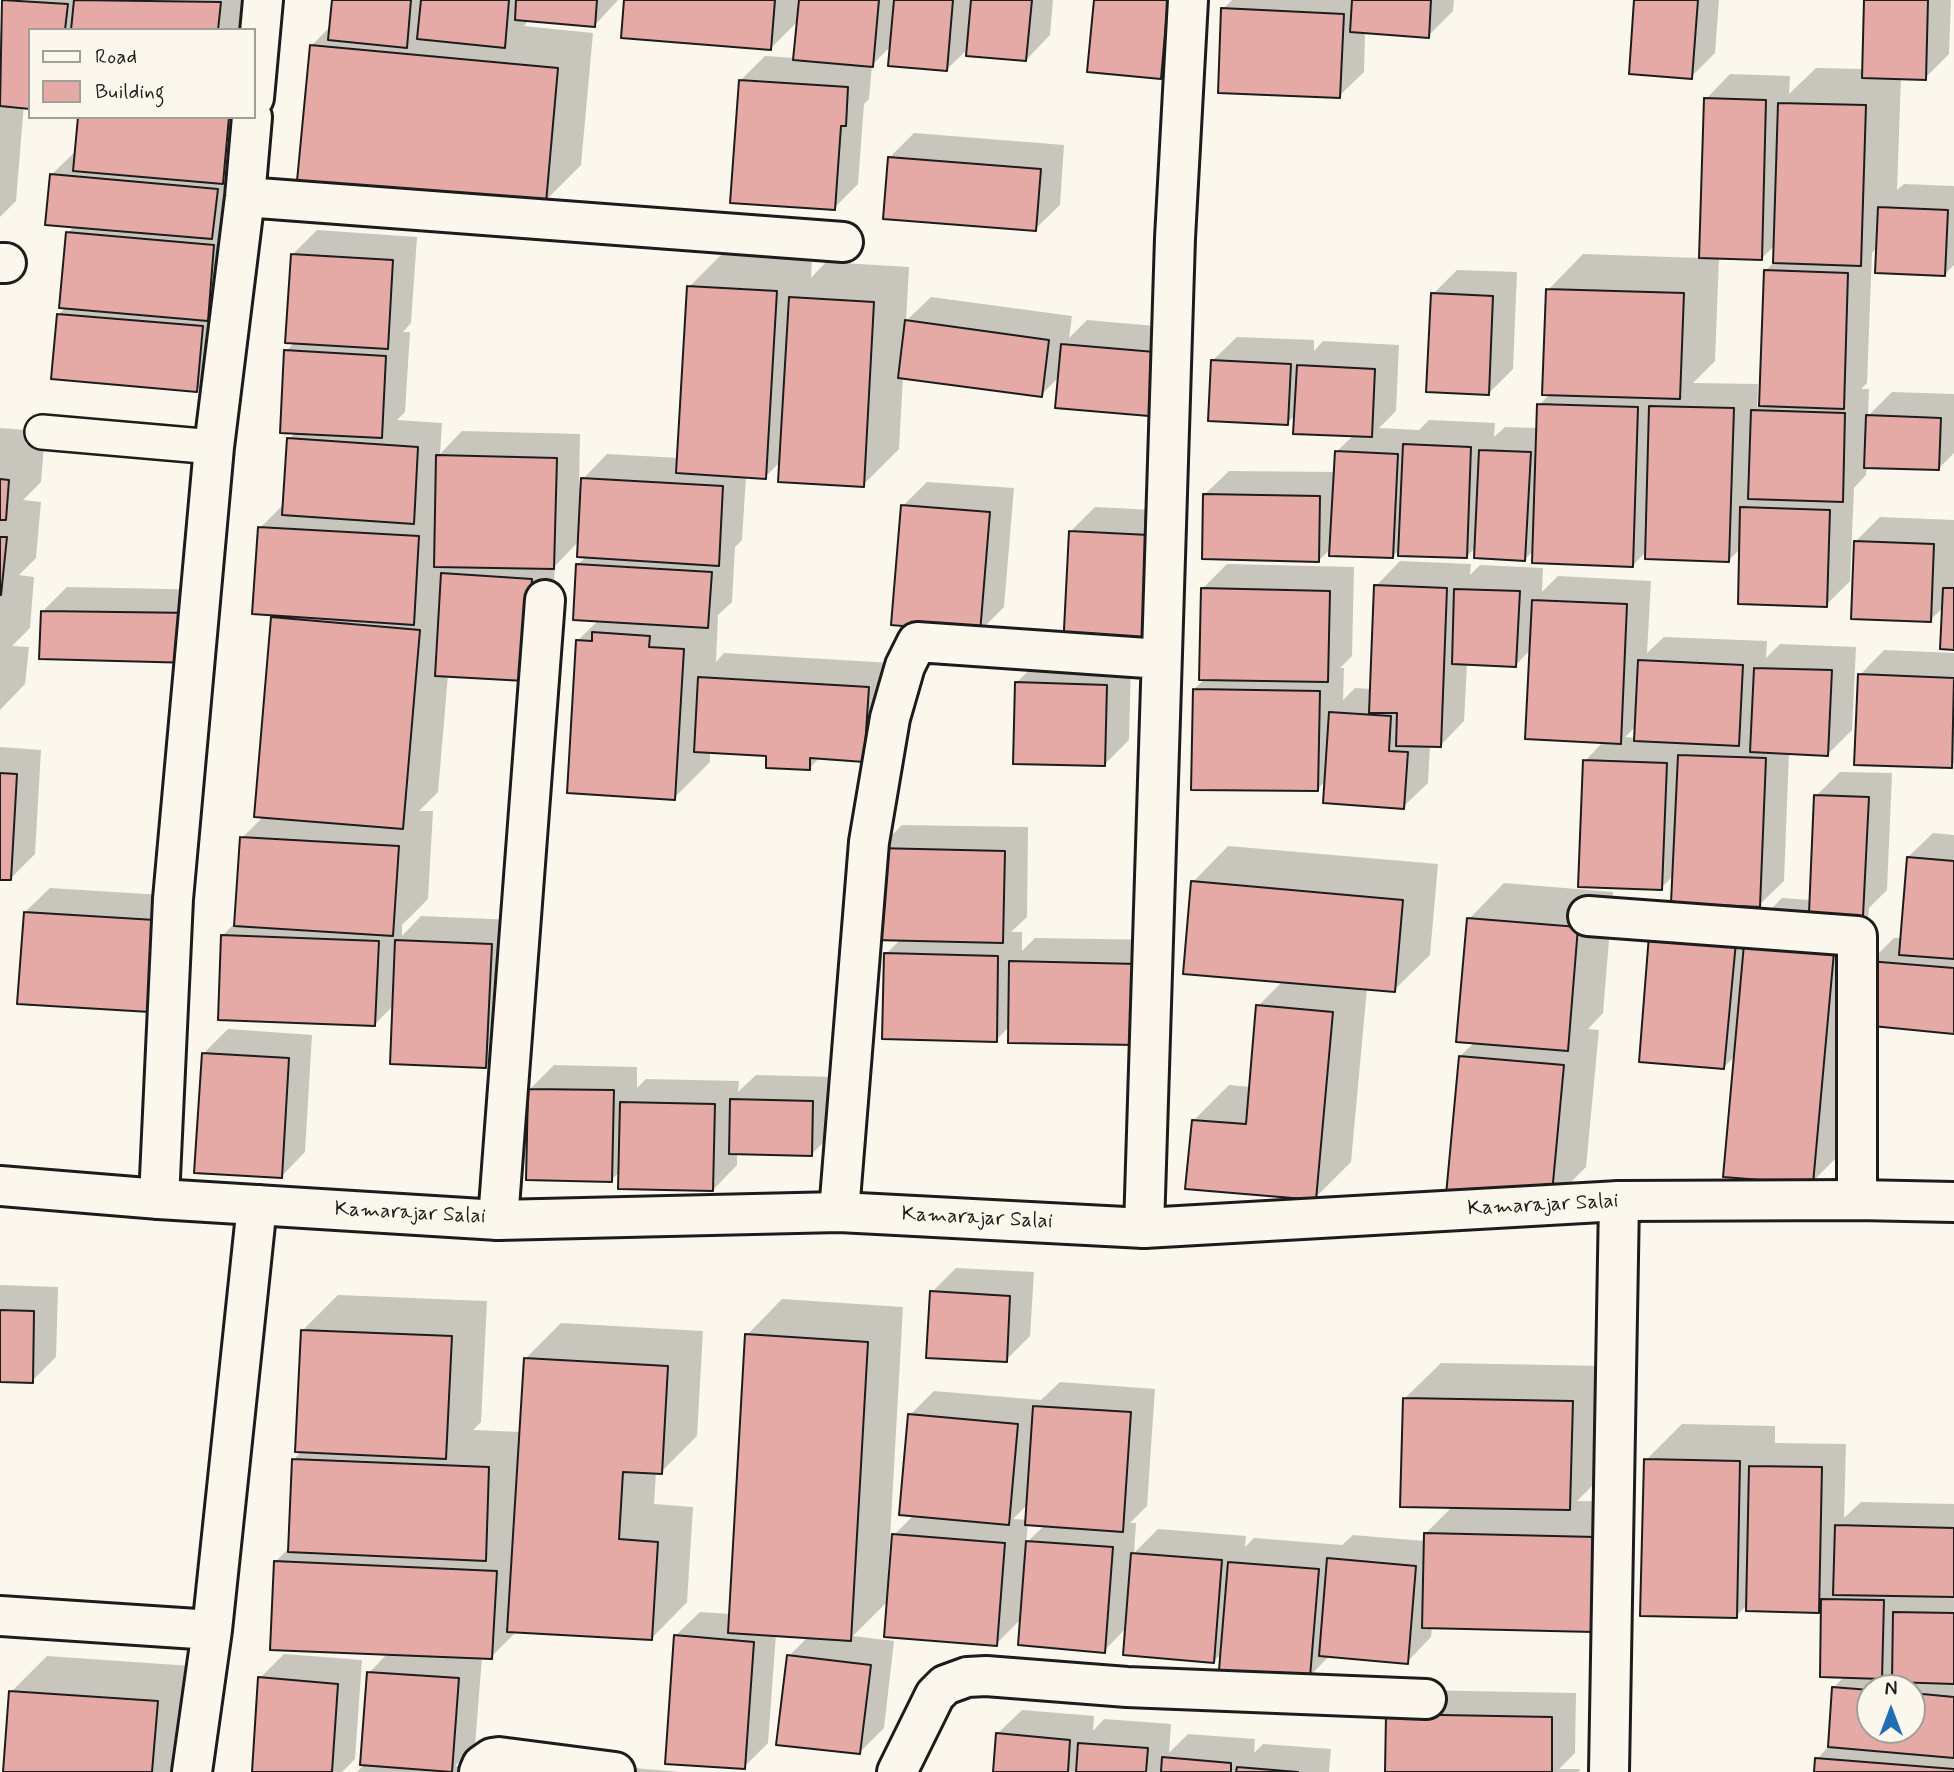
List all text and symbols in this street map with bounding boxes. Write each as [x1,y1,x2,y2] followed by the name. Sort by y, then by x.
[28,28,256,119] legend
[95,43,137,71] text: Road
[95,78,165,106] text: Building
[1467,1189,1619,1223] street label: Kamarajar Salai
[334,1197,486,1231] street label: Kamarajar Salai
[901,1202,1053,1236] street label: Kamarajar Salai
[1856,1674,1926,1744] north arrow
[1885,1677,1897,1702] text: N

